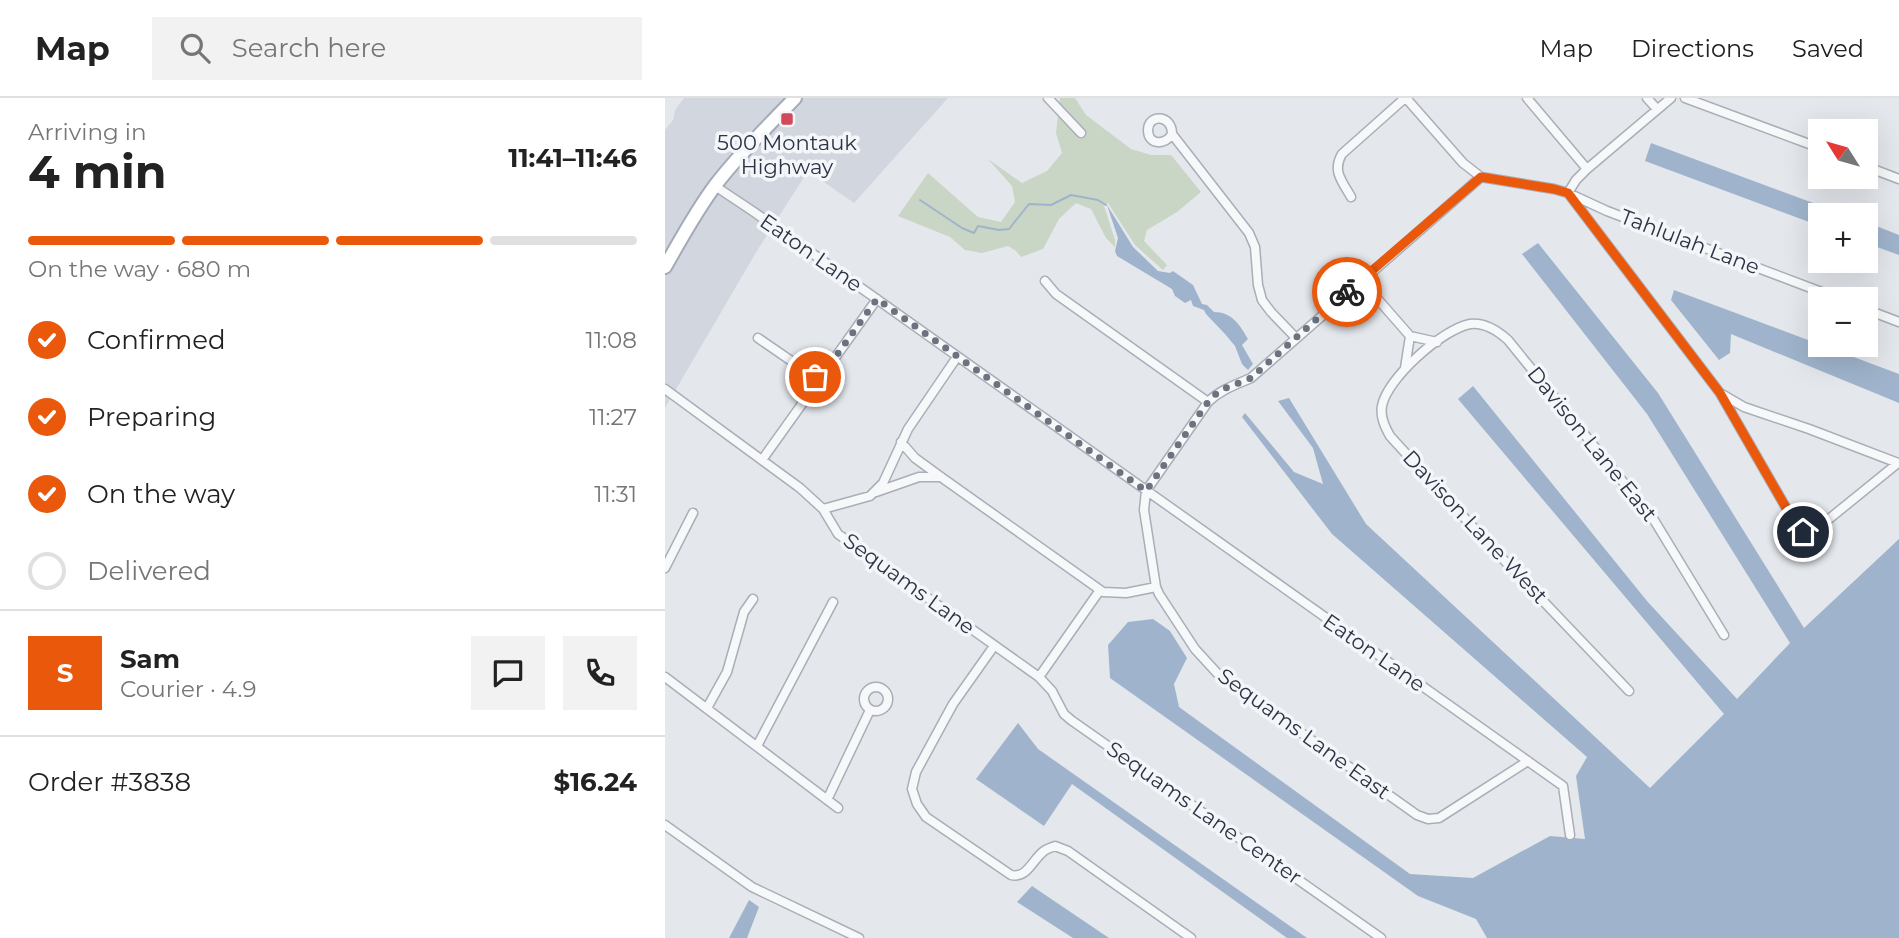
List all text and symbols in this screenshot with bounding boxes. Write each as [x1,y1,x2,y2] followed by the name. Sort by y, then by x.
[152,17,642,80] search box
[35,28,110,68] text: Map
[176,29,214,67] icon: search
[232,32,386,64] text: Search here
[1540,34,1593,63] text: Map
[1631,34,1754,63] text: Directions
[1792,34,1864,63] text: Saved
[779,111,795,127] marker: 500 Montauk Highway
[28,118,147,146] text: Arriving in
[1808,119,1878,189] north arrow
[1808,119,1878,357] map controls
[717,130,857,179] place label: 500 Montauk Highway
[508,142,637,174] text: 11:41–11:46
[28,143,167,200] text: 4 min
[1617,203,1763,280] street label: Tahlulah Lane
[1808,203,1878,273] button: +
[755,208,867,297] street label: Eaton Lane
[28,255,251,283] text: On the way · 680 m
[1312,257,1382,327] courier
[1328,273,1366,311] icon: bike
[1808,287,1878,357] button: −
[28,321,66,359] icon: check
[87,324,226,356] text: Confirmed
[586,326,637,354] text: 11:08
[785,347,845,407] pin
[796,358,834,396] icon: bag
[1522,361,1662,526] street label: Davison Lane East
[28,398,66,436] icon: check
[87,401,216,433] text: Preparing
[589,403,637,431] text: 11:27
[1398,445,1553,608] street label: Davison Lane West
[28,475,66,513] icon: check
[87,478,235,510] text: On the way
[594,480,637,508] text: 11:31
[1773,502,1833,562] pin
[1784,513,1822,551] icon: home
[839,528,980,640] street label: Sequams Lane
[87,555,211,587] text: Delivered
[1318,608,1430,697] street label: Eaton Lane
[471,636,545,710] button: chat
[563,636,637,710] button: phone
[120,643,180,675] text: Sam
[57,657,73,689] text: S
[1213,663,1395,804] street label: Sequams Lane East
[120,675,256,703] text: Courier · 4.9
[1102,736,1306,889] street label: Sequams Lane Center
[28,766,191,798] text: Order #3838
[554,766,637,798] text: $16.24

